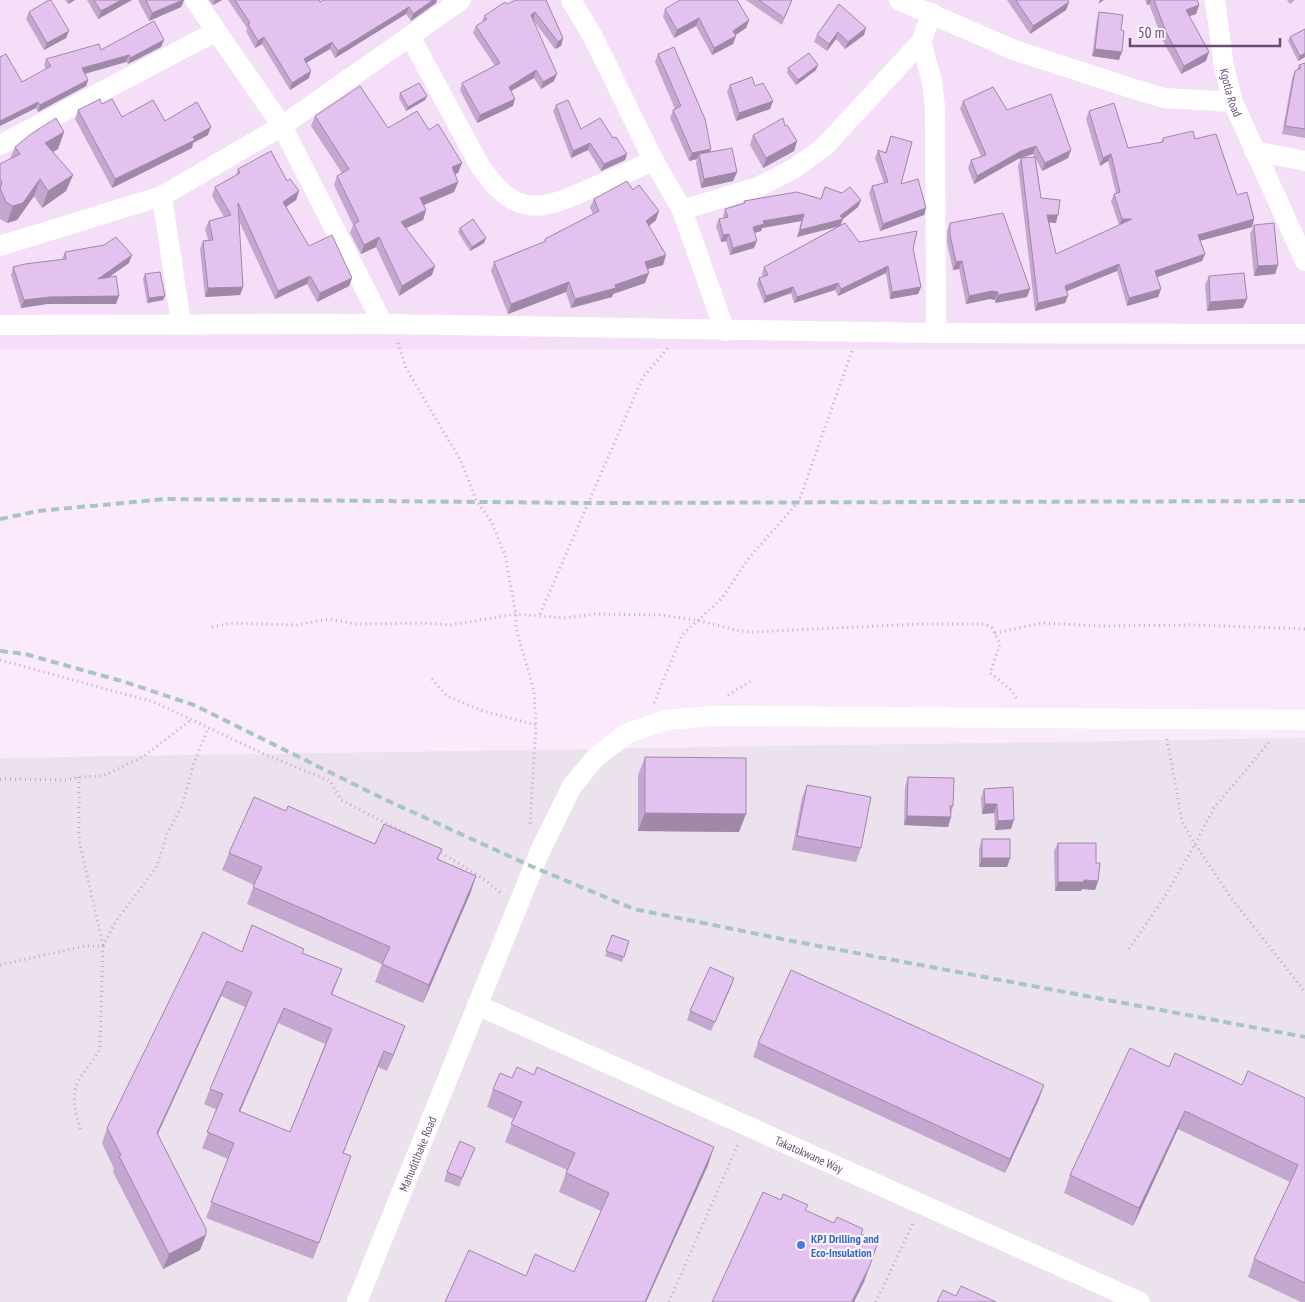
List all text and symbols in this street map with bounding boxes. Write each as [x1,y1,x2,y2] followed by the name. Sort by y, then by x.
[1130,15,1280,47] scale bar
[1138,23,1164,42] text: 50 m
[1217,67,1246,119] street label: Kgotla Road
[395,1114,439,1193] street label: Mahuditlhake Road
[773,1132,846,1176] street label: Takatokwane Way
[811,1231,879,1260] place label: KPJ Drilling and Eco-Insulation
[795,1239,807,1251] marker: KPJ Drilling and Eco-Insulation

